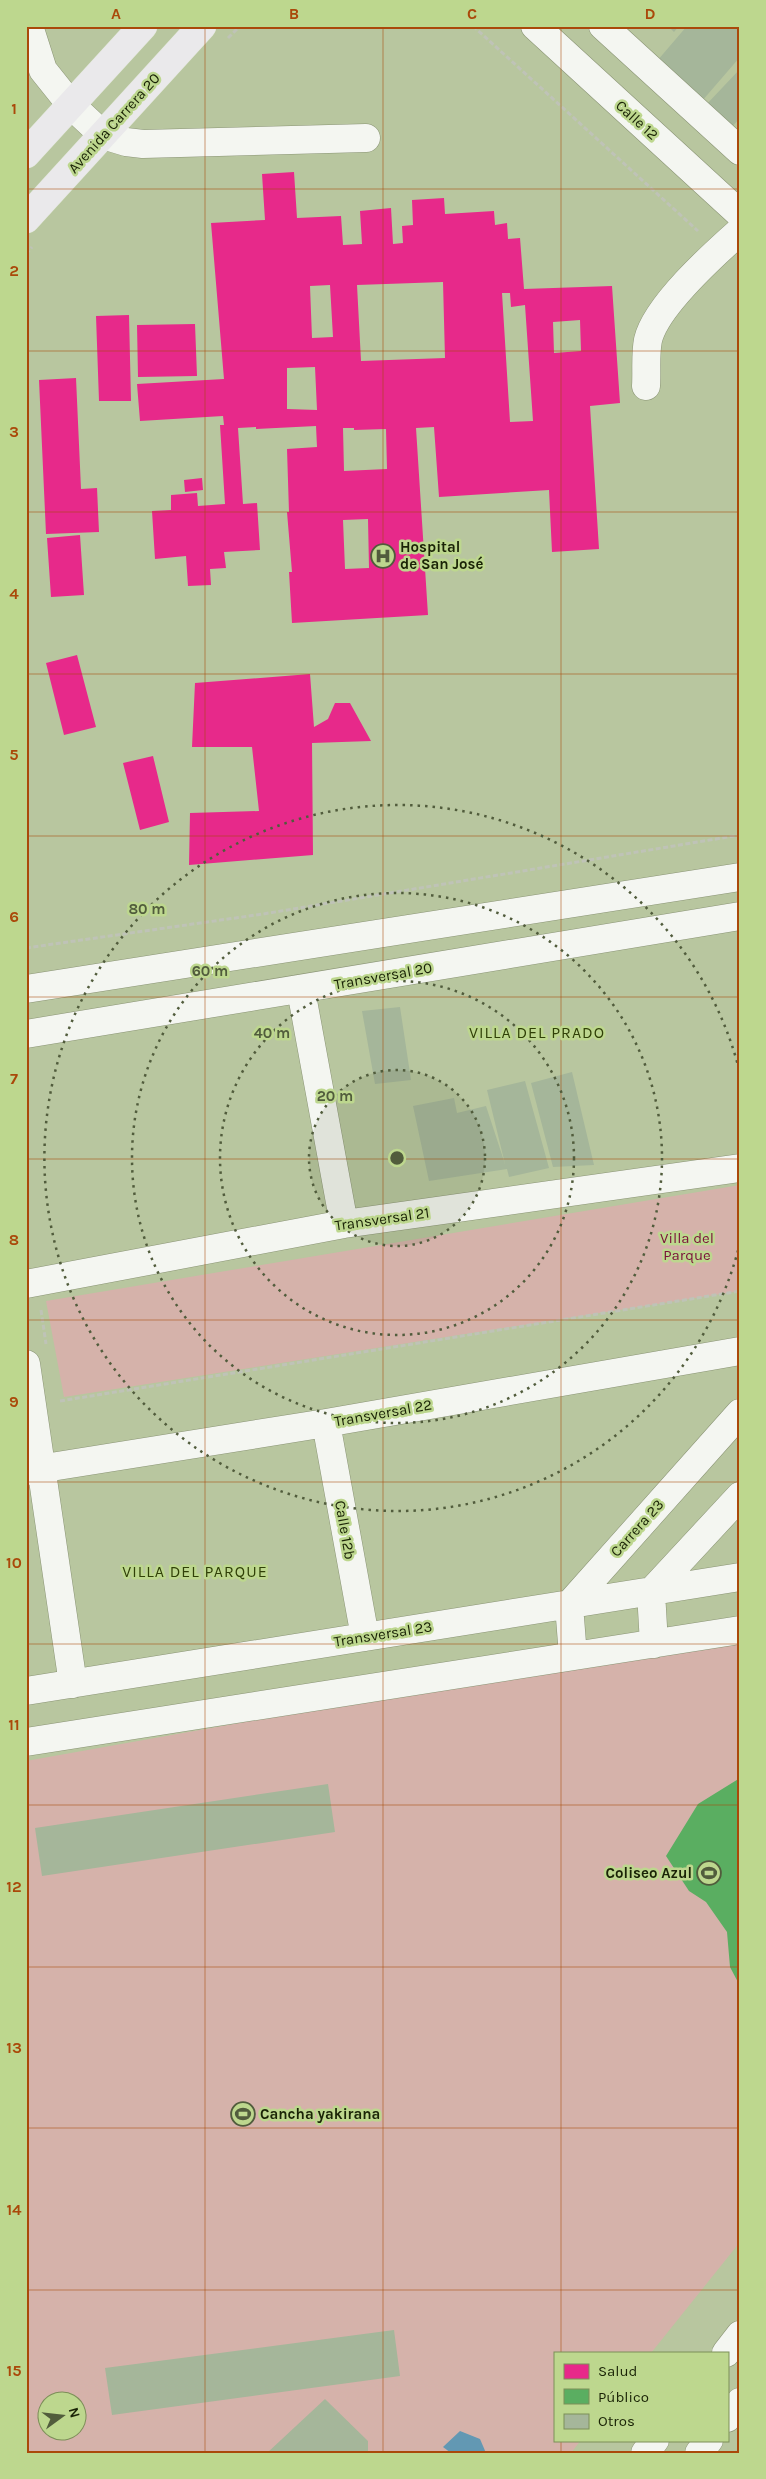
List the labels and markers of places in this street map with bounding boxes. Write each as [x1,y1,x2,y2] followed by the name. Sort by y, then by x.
[400,538,483,573] place label: Hospital de San José
[370,543,396,569] hospital icon: Hospital de San José
[388,1149,406,1167] centre of rings
[696,1860,722,1886] sports icon: Coliseo Azul
[606,1864,692,1882] place label: Coliseo Azul
[230,2101,256,2127] sports icon: Cancha yakirana
[260,2105,380,2123] place label: Cancha yakirana

